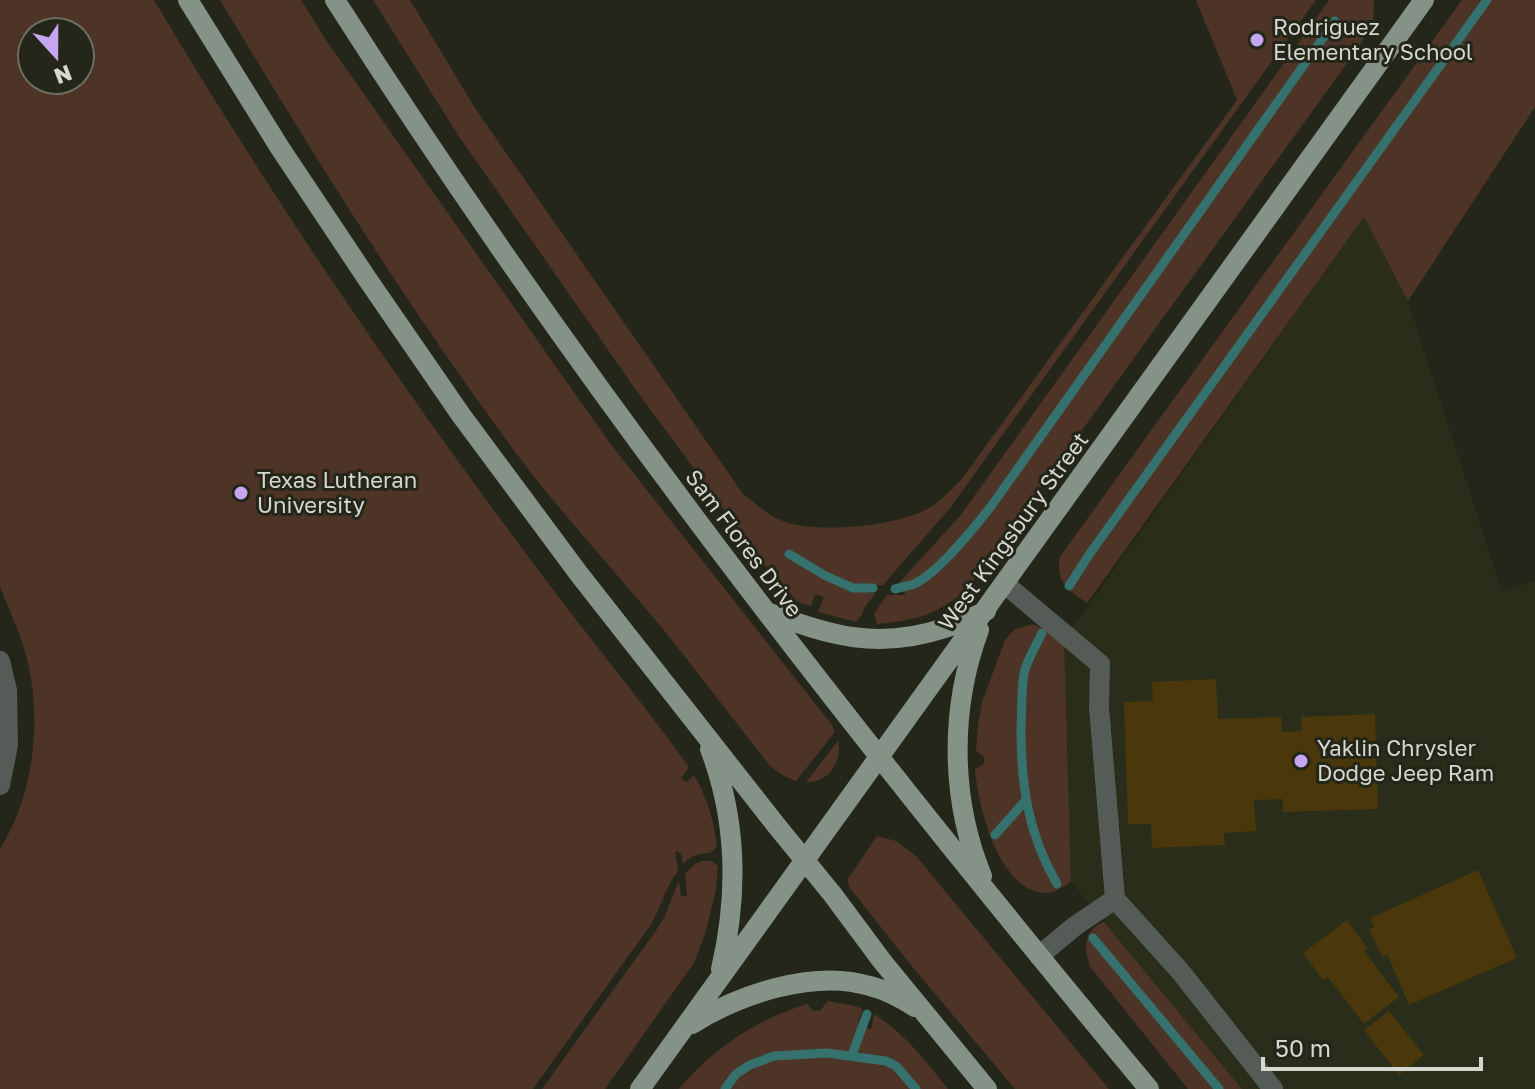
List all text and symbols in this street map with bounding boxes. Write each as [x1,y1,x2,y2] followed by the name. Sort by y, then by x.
[1273,13,1473,65] place label: Rodriguez Elementary School
[16,16,96,96] north arrow
[1248,31,1266,49] marker: Rodriguez Elementary School
[51,60,76,91] text: N
[932,427,1093,635] street label: West Kingsbury Street
[680,464,809,622] street label: Sam Flores Drive
[257,466,417,518] place label: Texas Lutheran University
[232,484,250,502] marker: Texas Lutheran University
[1317,734,1494,786] place label: Yaklin Chrysler Dodge Jeep Ram
[1292,752,1310,770] marker: Yaklin Chrysler Dodge Jeep Ram
[1263,1021,1481,1071] scale bar
[1275,1033,1331,1062] text: 50 m

